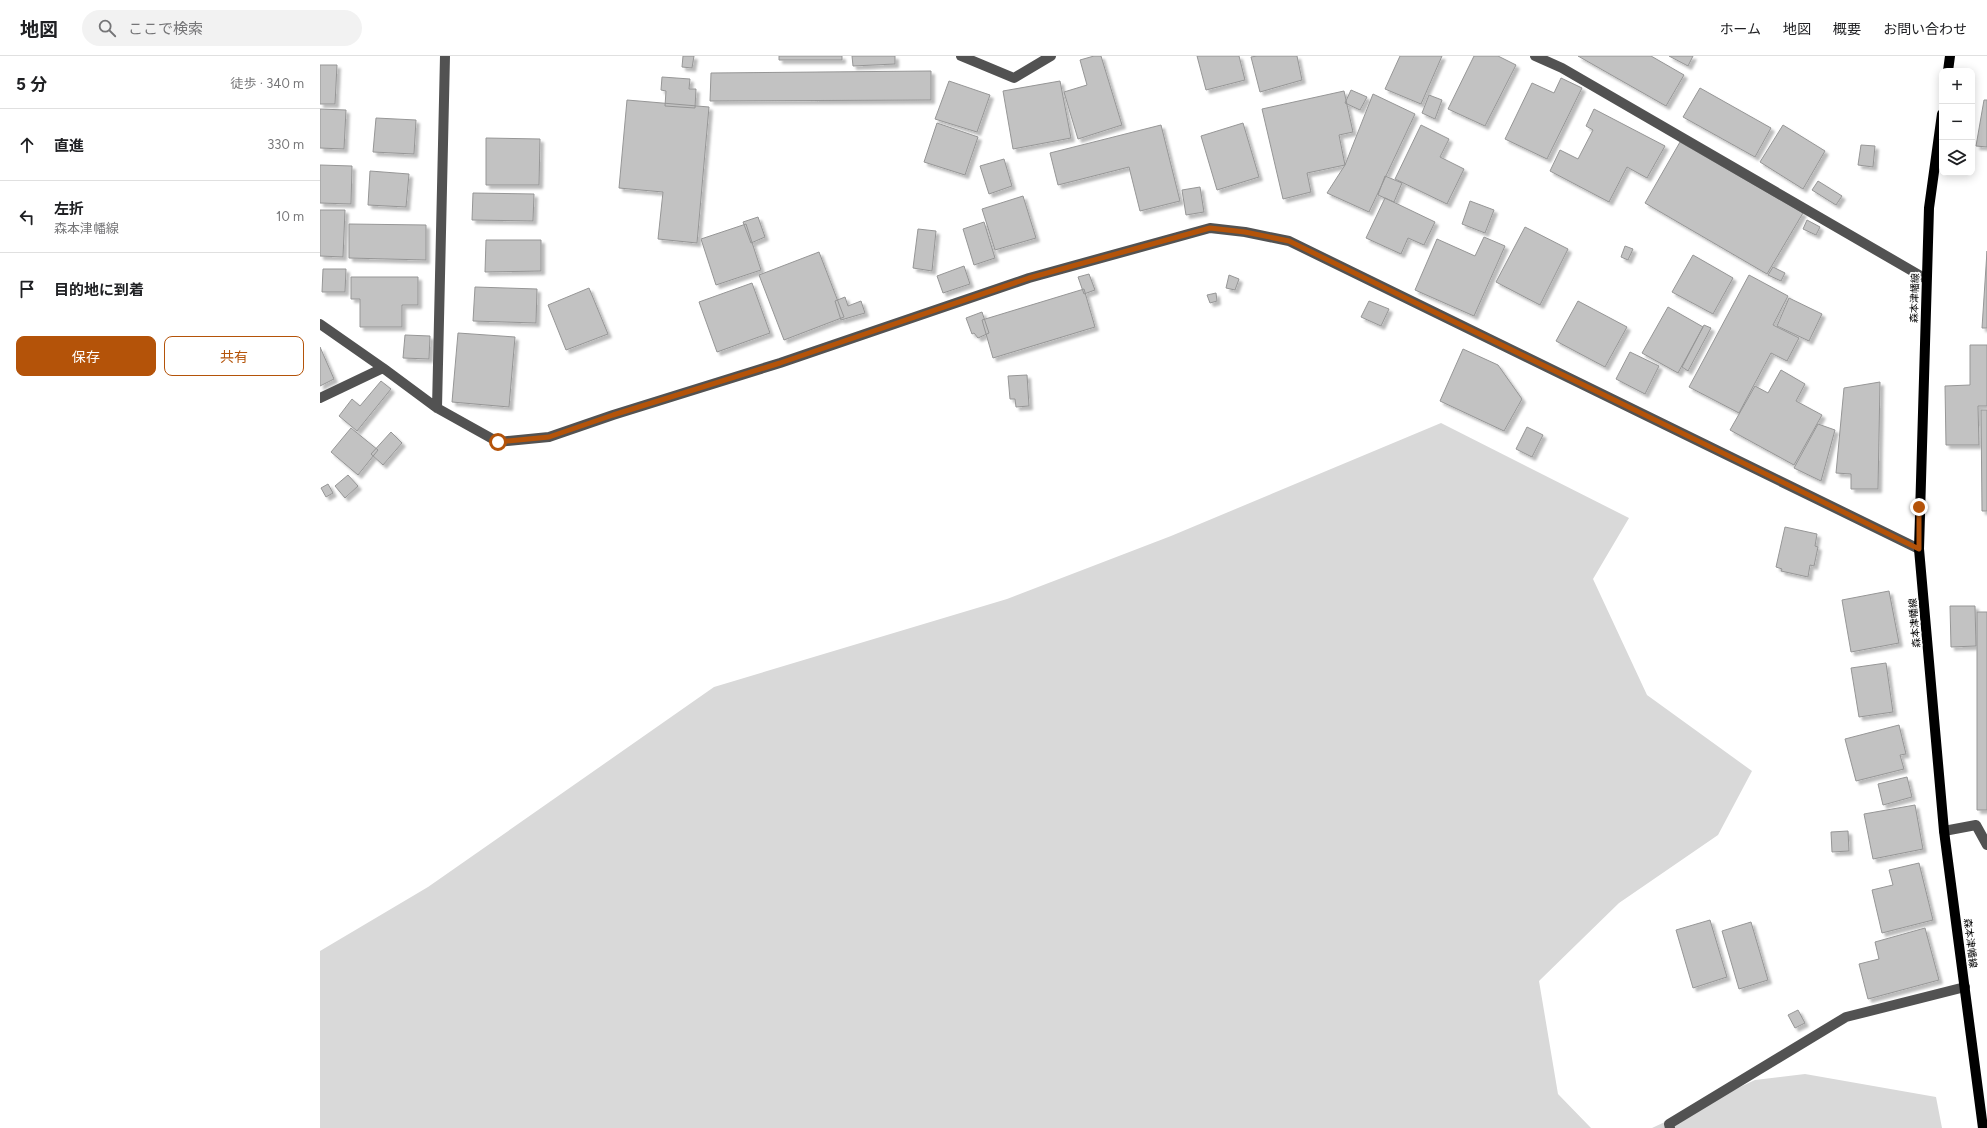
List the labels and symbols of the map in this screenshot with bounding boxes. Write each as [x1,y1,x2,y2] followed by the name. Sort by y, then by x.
[1907,273,1922,323] street label: 森本津幡線
[489,433,507,451] route start
[1910,498,1928,516] route end
[1906,597,1923,648] street label: 森本津幡線
[1961,917,1980,969] street label: 森本津幡線

